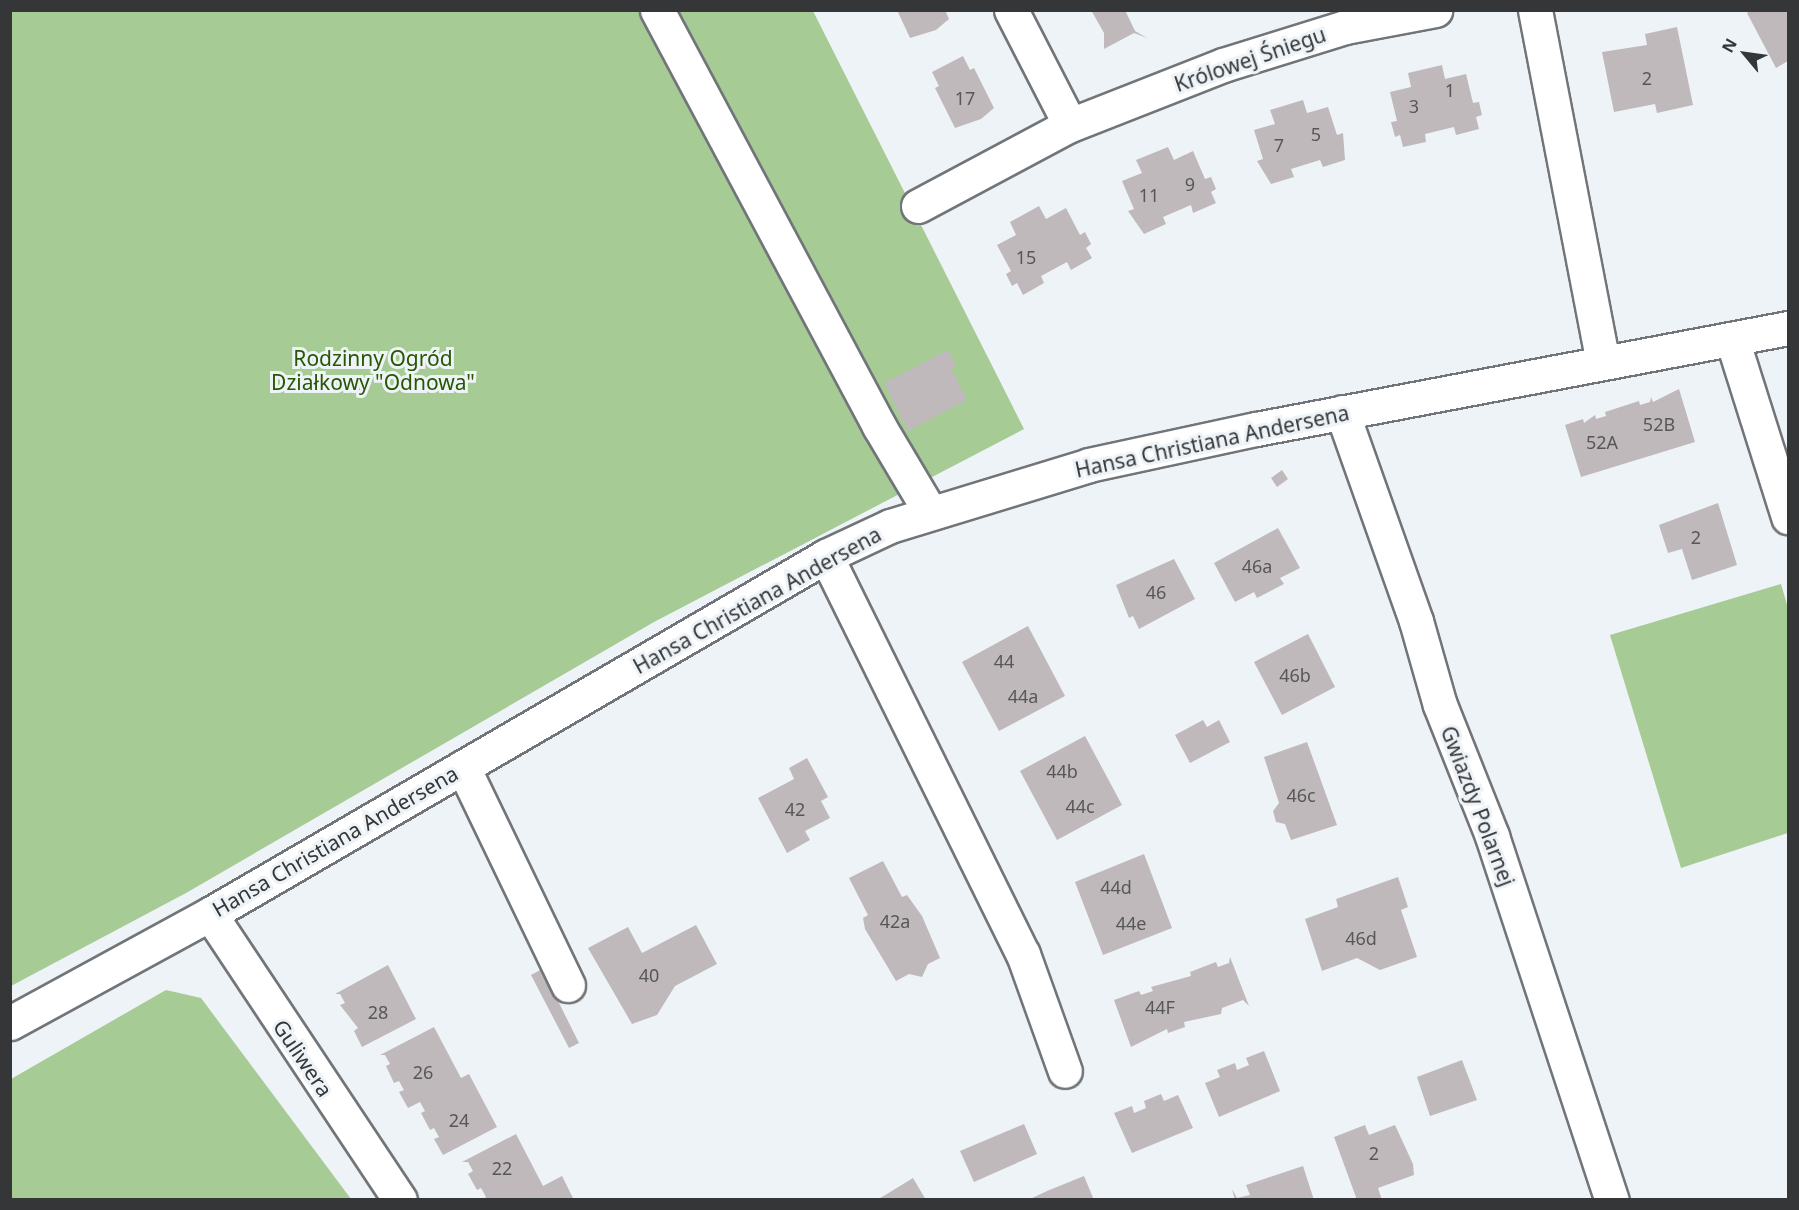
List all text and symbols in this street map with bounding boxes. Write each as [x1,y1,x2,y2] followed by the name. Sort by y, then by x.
[1171,21,1329,97] street label: Królowej Śniegu
[1715,24,1775,84] north arrow
[1716,34,1742,56] text: N
[1642,67,1652,89] house number: 2
[1445,79,1455,101] house number: 1
[955,87,975,109] house number: 17
[1409,95,1419,117] house number: 3
[1311,123,1321,145] house number: 5
[1274,134,1284,156] house number: 7
[1185,173,1195,195] house number: 9
[1139,184,1159,206] house number: 11
[1016,246,1036,268] house number: 15
[271,345,475,395] park label: Rodzinny Ogród Działkowy "Odnowa"
[1073,400,1351,482] street label: Hansa Christiana Andersena
[1643,413,1675,435] house number: 52B
[1586,431,1618,453] house number: 52A
[629,521,885,679] street label: Hansa Christiana Andersena
[1691,526,1701,548] house number: 2
[1242,555,1272,577] house number: 46a
[1146,581,1166,603] house number: 46
[994,650,1014,672] house number: 44
[1279,664,1311,686] house number: 46b
[1008,685,1038,707] house number: 44a
[1436,722,1520,890] street label: Gwiazdy Polarnej
[208,760,462,922] street label: Hansa Christiana Andersena
[1046,760,1078,782] house number: 44b
[1286,784,1316,806] house number: 46c
[1065,795,1095,817] house number: 44c
[785,798,805,820] house number: 42
[1100,876,1132,898] house number: 44d
[880,910,910,932] house number: 42a
[1116,912,1146,934] house number: 44e
[1345,927,1377,949] house number: 46d
[639,964,659,986] house number: 40
[1145,996,1175,1018] house number: 44F
[368,1001,388,1023] house number: 28
[268,1015,338,1101] street label: Guliwera
[413,1061,433,1083] house number: 26
[449,1109,469,1131] house number: 24
[1369,1142,1379,1164] house number: 2
[492,1157,512,1179] house number: 22

